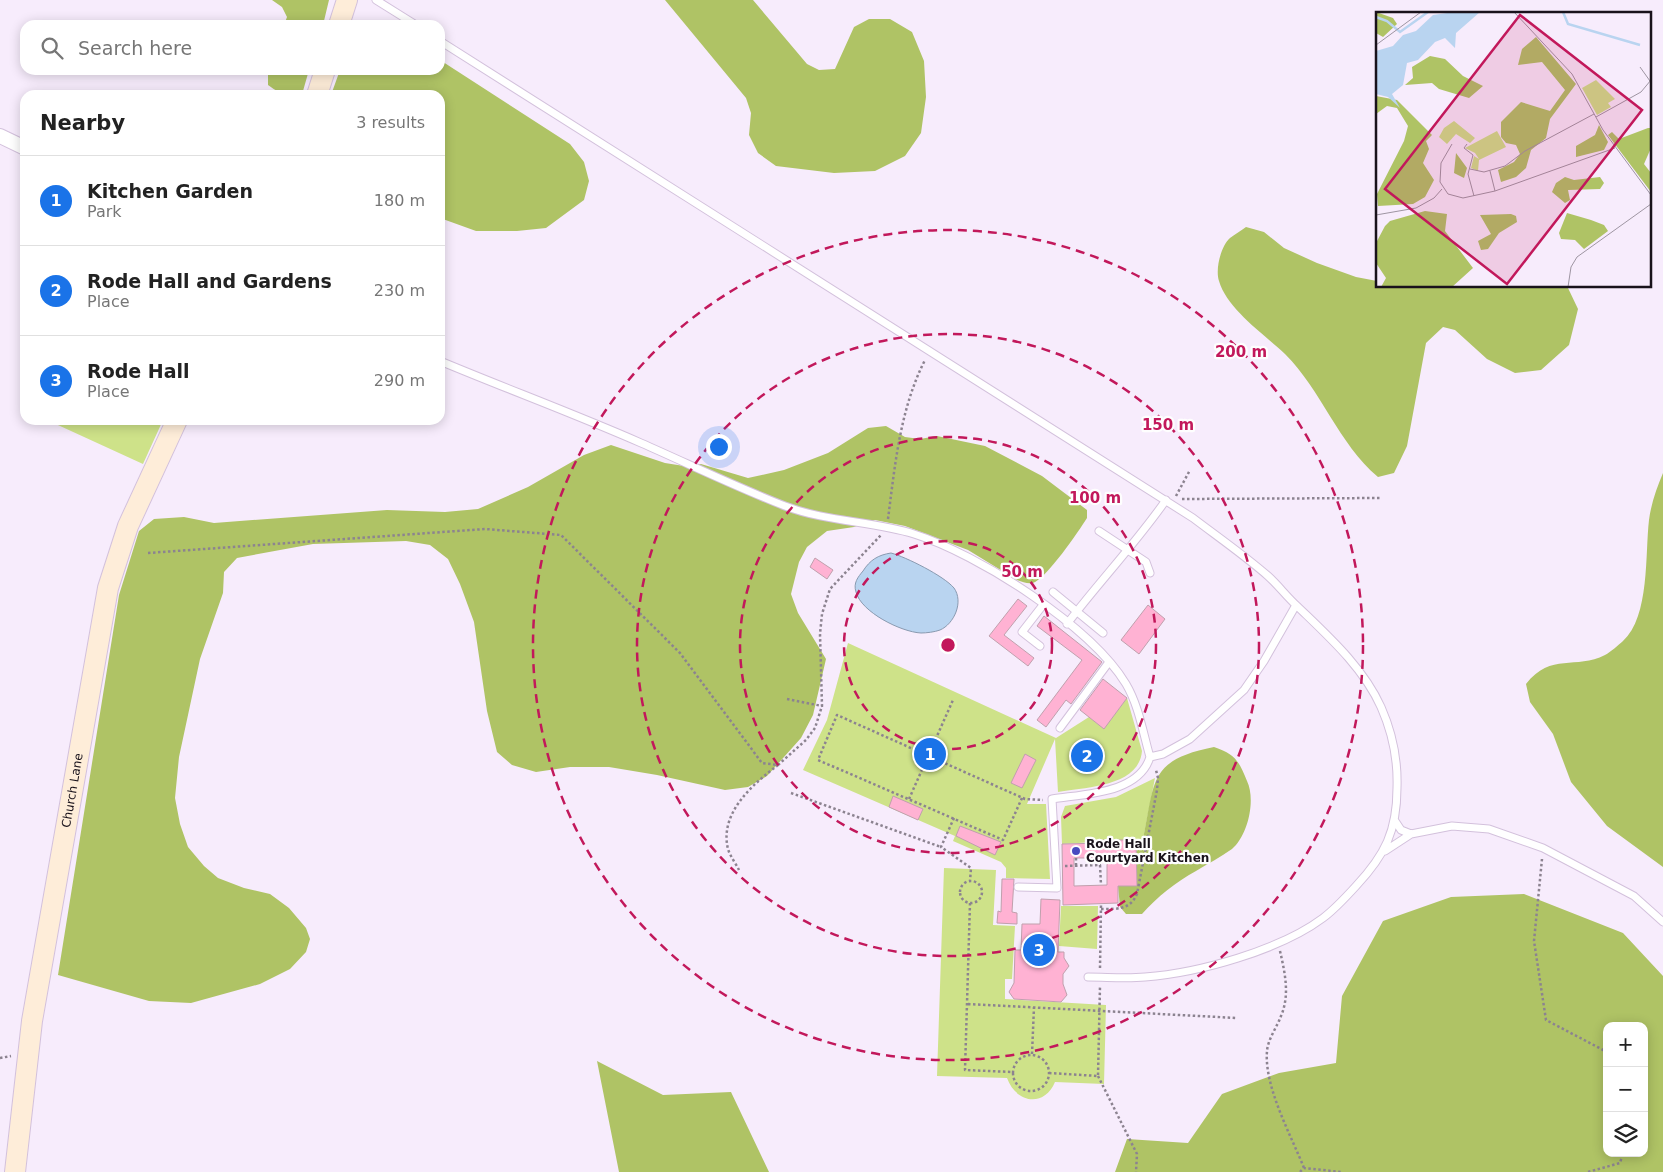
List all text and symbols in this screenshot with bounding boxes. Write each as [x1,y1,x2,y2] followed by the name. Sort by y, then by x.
[1376,12,1650,288] inset map
[20,20,445,75] search box
[38,34,66,62] icon: search
[78,37,192,59] text: Search here
[40,111,125,135] text: Nearby
[356,113,425,132] text: 3 results
[87,180,253,202] text: Kitchen Garden
[50,191,62,210] text: 1
[374,191,425,210] text: 180 m
[87,202,122,221] text: Park
[87,270,332,292] text: Rode Hall and Gardens
[50,281,62,300] text: 2
[374,281,425,300] text: 230 m
[87,292,130,311] text: Place
[1215,343,1267,361] text: 200 m
[87,360,190,382] text: Rode Hall
[50,371,62,390] text: 3
[374,371,425,390] text: 290 m
[87,382,130,401] text: Place
[1142,416,1194,434] text: 150 m
[706,434,732,460] your location
[1069,489,1121,507] text: 100 m
[1001,563,1043,581] text: 50 m
[939,636,957,654] centre of rings
[914,735,946,773] pin: 1
[1071,737,1103,775] pin: 2
[59,752,86,829] street label: Church Lane
[1086,837,1209,865] place label: Rode Hall Courtyard Kitchen
[1070,845,1082,857] marker: Rode Hall Courtyard Kitchen
[1023,931,1055,969] pin: 3
[1603,1022,1648,1157] map controls
[1603,1022,1648,1067] button: +
[1603,1067,1648,1112] button: −
[1603,1112,1648,1157] button: layers

